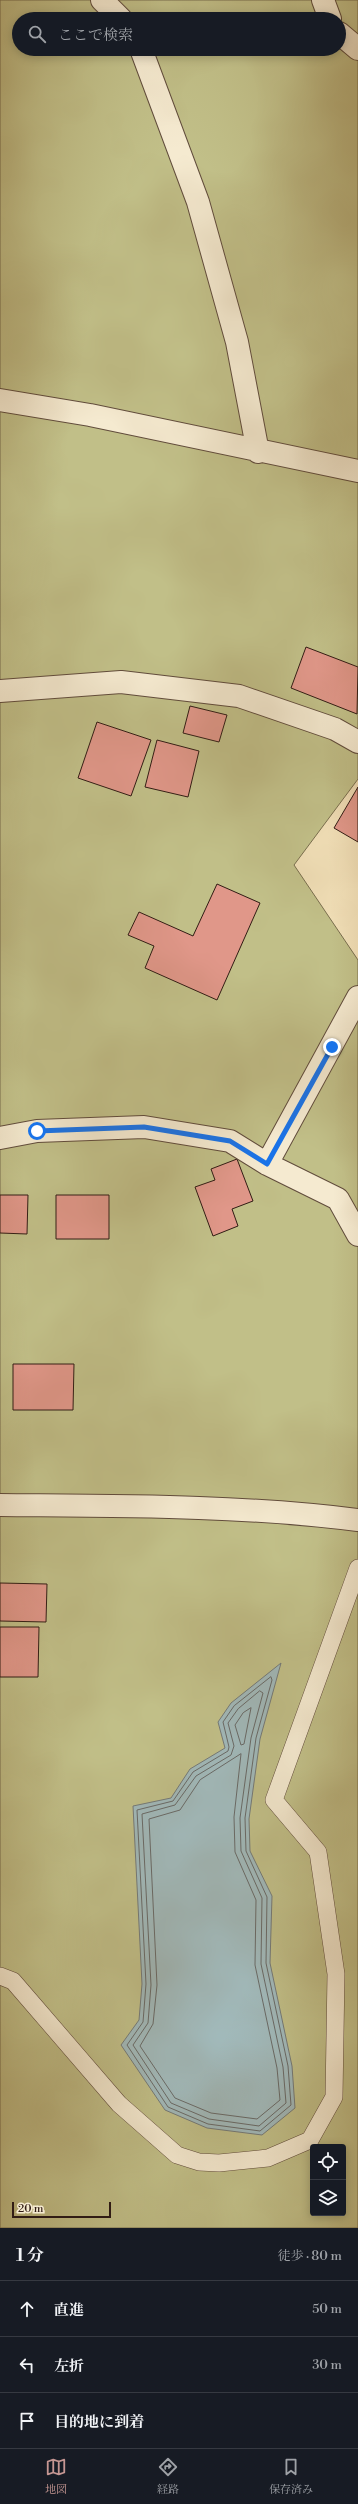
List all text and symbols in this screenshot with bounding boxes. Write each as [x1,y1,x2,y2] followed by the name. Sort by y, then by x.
[12,12,346,56] search box
[26,23,48,45] icon: search
[58,26,133,45] text: ここで検索
[323,1038,341,1056] route end
[28,1122,46,1140] route start
[310,2144,346,2216] map controls
[310,2144,346,2180] button: locate
[310,2180,346,2216] button: layers
[12,2200,111,2219] scale bar
[18,2202,43,2216] text: 20 m
[16,2245,44,2267] text: 1 分
[278,2248,342,2264] text: 徒歩 · 80 m
[16,2298,38,2320] icon: ahead
[54,2301,84,2320] text: 直進
[312,2301,342,2317] text: 50 m
[16,2354,38,2376] icon: left
[54,2357,84,2376] text: 左折
[312,2357,342,2373] text: 30 m
[16,2410,38,2432] icon: arrive
[54,2413,144,2432] text: 目的地に到着
[45,2456,67,2497] tab: 地図
[157,2456,179,2497] tab: 経路
[269,2456,313,2497] tab: 保存済み

